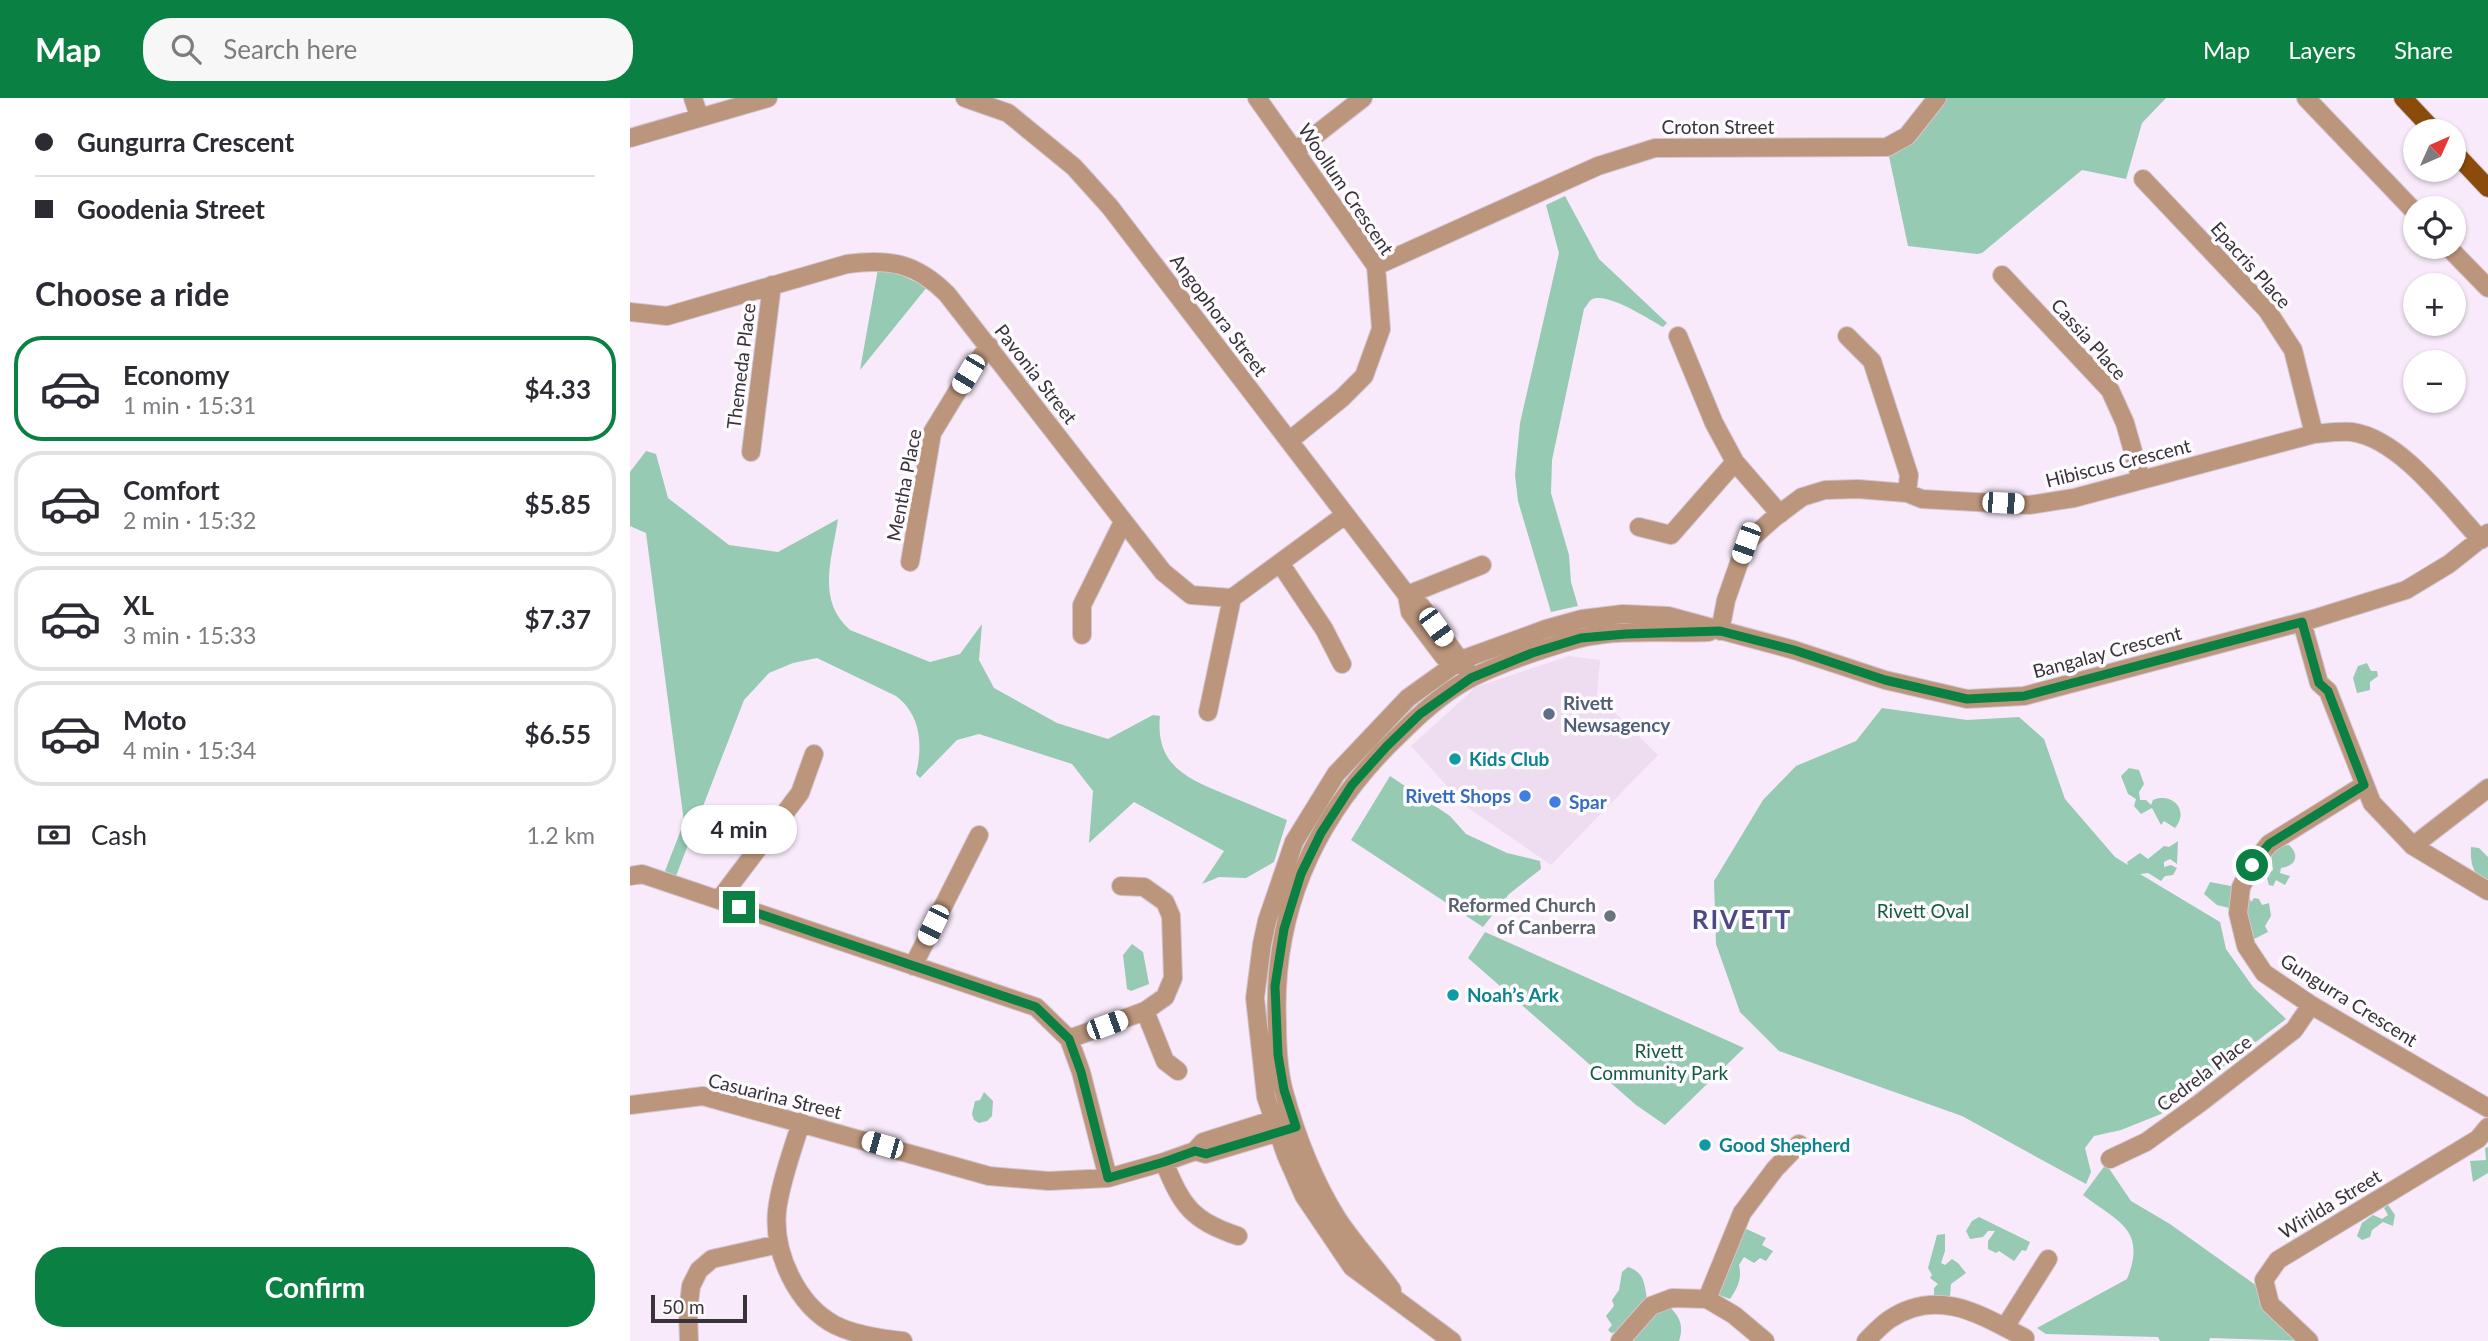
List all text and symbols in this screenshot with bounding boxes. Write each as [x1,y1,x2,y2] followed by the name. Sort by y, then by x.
[143,18,633,81] search box
[35,29,101,69] text: Map
[167,30,205,68] icon: search
[223,33,357,65] text: Search here
[2203,35,2250,64] text: Map
[2288,35,2356,64] text: Layers
[2394,35,2453,64] text: Share
[1662,115,1775,138] street label: Croton Street
[1294,119,1399,259] street label: Woollum Crescent
[2403,119,2466,182] north arrow
[2403,119,2466,413] map controls
[77,126,294,158] text: Gungurra Crescent
[77,193,265,225] text: Goodenia Street
[2403,196,2466,259] button: locate
[2206,217,2296,313] street label: Epacris Place
[1166,249,1273,380] street label: Angophora Street
[2403,273,2466,336] button: +
[35,274,229,313] text: Choose a ride
[2047,293,2132,384] street label: Cassia Place
[721,302,760,430] street label: Themeda Place
[990,319,1083,428] street label: Pavonia Street
[2403,350,2466,413] button: −
[949,351,988,397] car
[39,357,102,420] icon: car
[123,359,229,391] text: Economy
[525,373,591,405] text: $4.33
[123,391,256,419] text: 1 min · 15:31
[881,427,926,543] street label: Mentha Place
[2043,433,2193,492] street label: Hibiscus Crescent
[39,472,102,535] icon: car
[123,474,220,506] text: Comfort
[525,488,591,520] text: $5.85
[1982,491,2025,515] car
[123,506,256,534] text: 2 min · 15:32
[1729,520,1764,566] car
[39,587,102,650] icon: car
[123,589,154,621] text: XL
[525,603,591,635] text: $7.37
[1416,604,1457,650] car
[123,621,256,649] text: 3 min · 15:33
[2030,621,2184,682] street label: Bangalay Crescent
[1563,691,1671,736] place label: Rivett Newsagency
[39,702,102,765] icon: car
[123,704,186,736] text: Moto
[1541,706,1557,722] marker: Rivett Newsagency
[525,718,591,750] text: $6.55
[123,736,256,764] text: 4 min · 15:34
[1469,747,1550,770] place label: Kids Club
[1447,751,1463,767] marker: Kids Club
[1405,784,1511,807] place label: Rivett Shops
[1517,788,1533,804] marker: Rivett Shops
[1569,790,1608,813] place label: Spar
[1547,794,1563,810] marker: Spar
[681,806,797,854] callout: 4 min
[710,815,768,843] text: 4 min
[35,816,73,854] icon: cash
[91,819,147,851] text: Cash
[526,821,595,849] text: 1.2 km
[2236,849,2268,881] route start
[723,891,755,923] route end
[1448,893,1596,938] place label: Reformed Church of Canberra
[1877,899,1969,922] park label: Rivett Oval
[915,902,952,948] car
[1692,903,1792,935] district label: RIVETT
[1602,908,1618,924] marker: Reformed Church of Canberra
[2277,948,2422,1051] street label: Gungurra Crescent
[1467,983,1560,1006] place label: Noah’s Ark
[1445,987,1461,1003] marker: Noah’s Ark
[1084,1008,1131,1042] car
[2152,1029,2256,1116] street label: Cedrela Place
[1590,1039,1729,1084] park label: Rivett Community Park
[706,1068,844,1123] street label: Casuarina Street
[859,1129,906,1161] car
[1719,1133,1850,1156] place label: Good Shepherd
[1697,1137,1713,1153] marker: Good Shepherd
[2274,1164,2385,1243] street label: Wirilda Street
[35,1247,595,1327] button: Confirm
[651,1292,747,1324] scale bar
[662,1295,705,1318] text: 50 m

